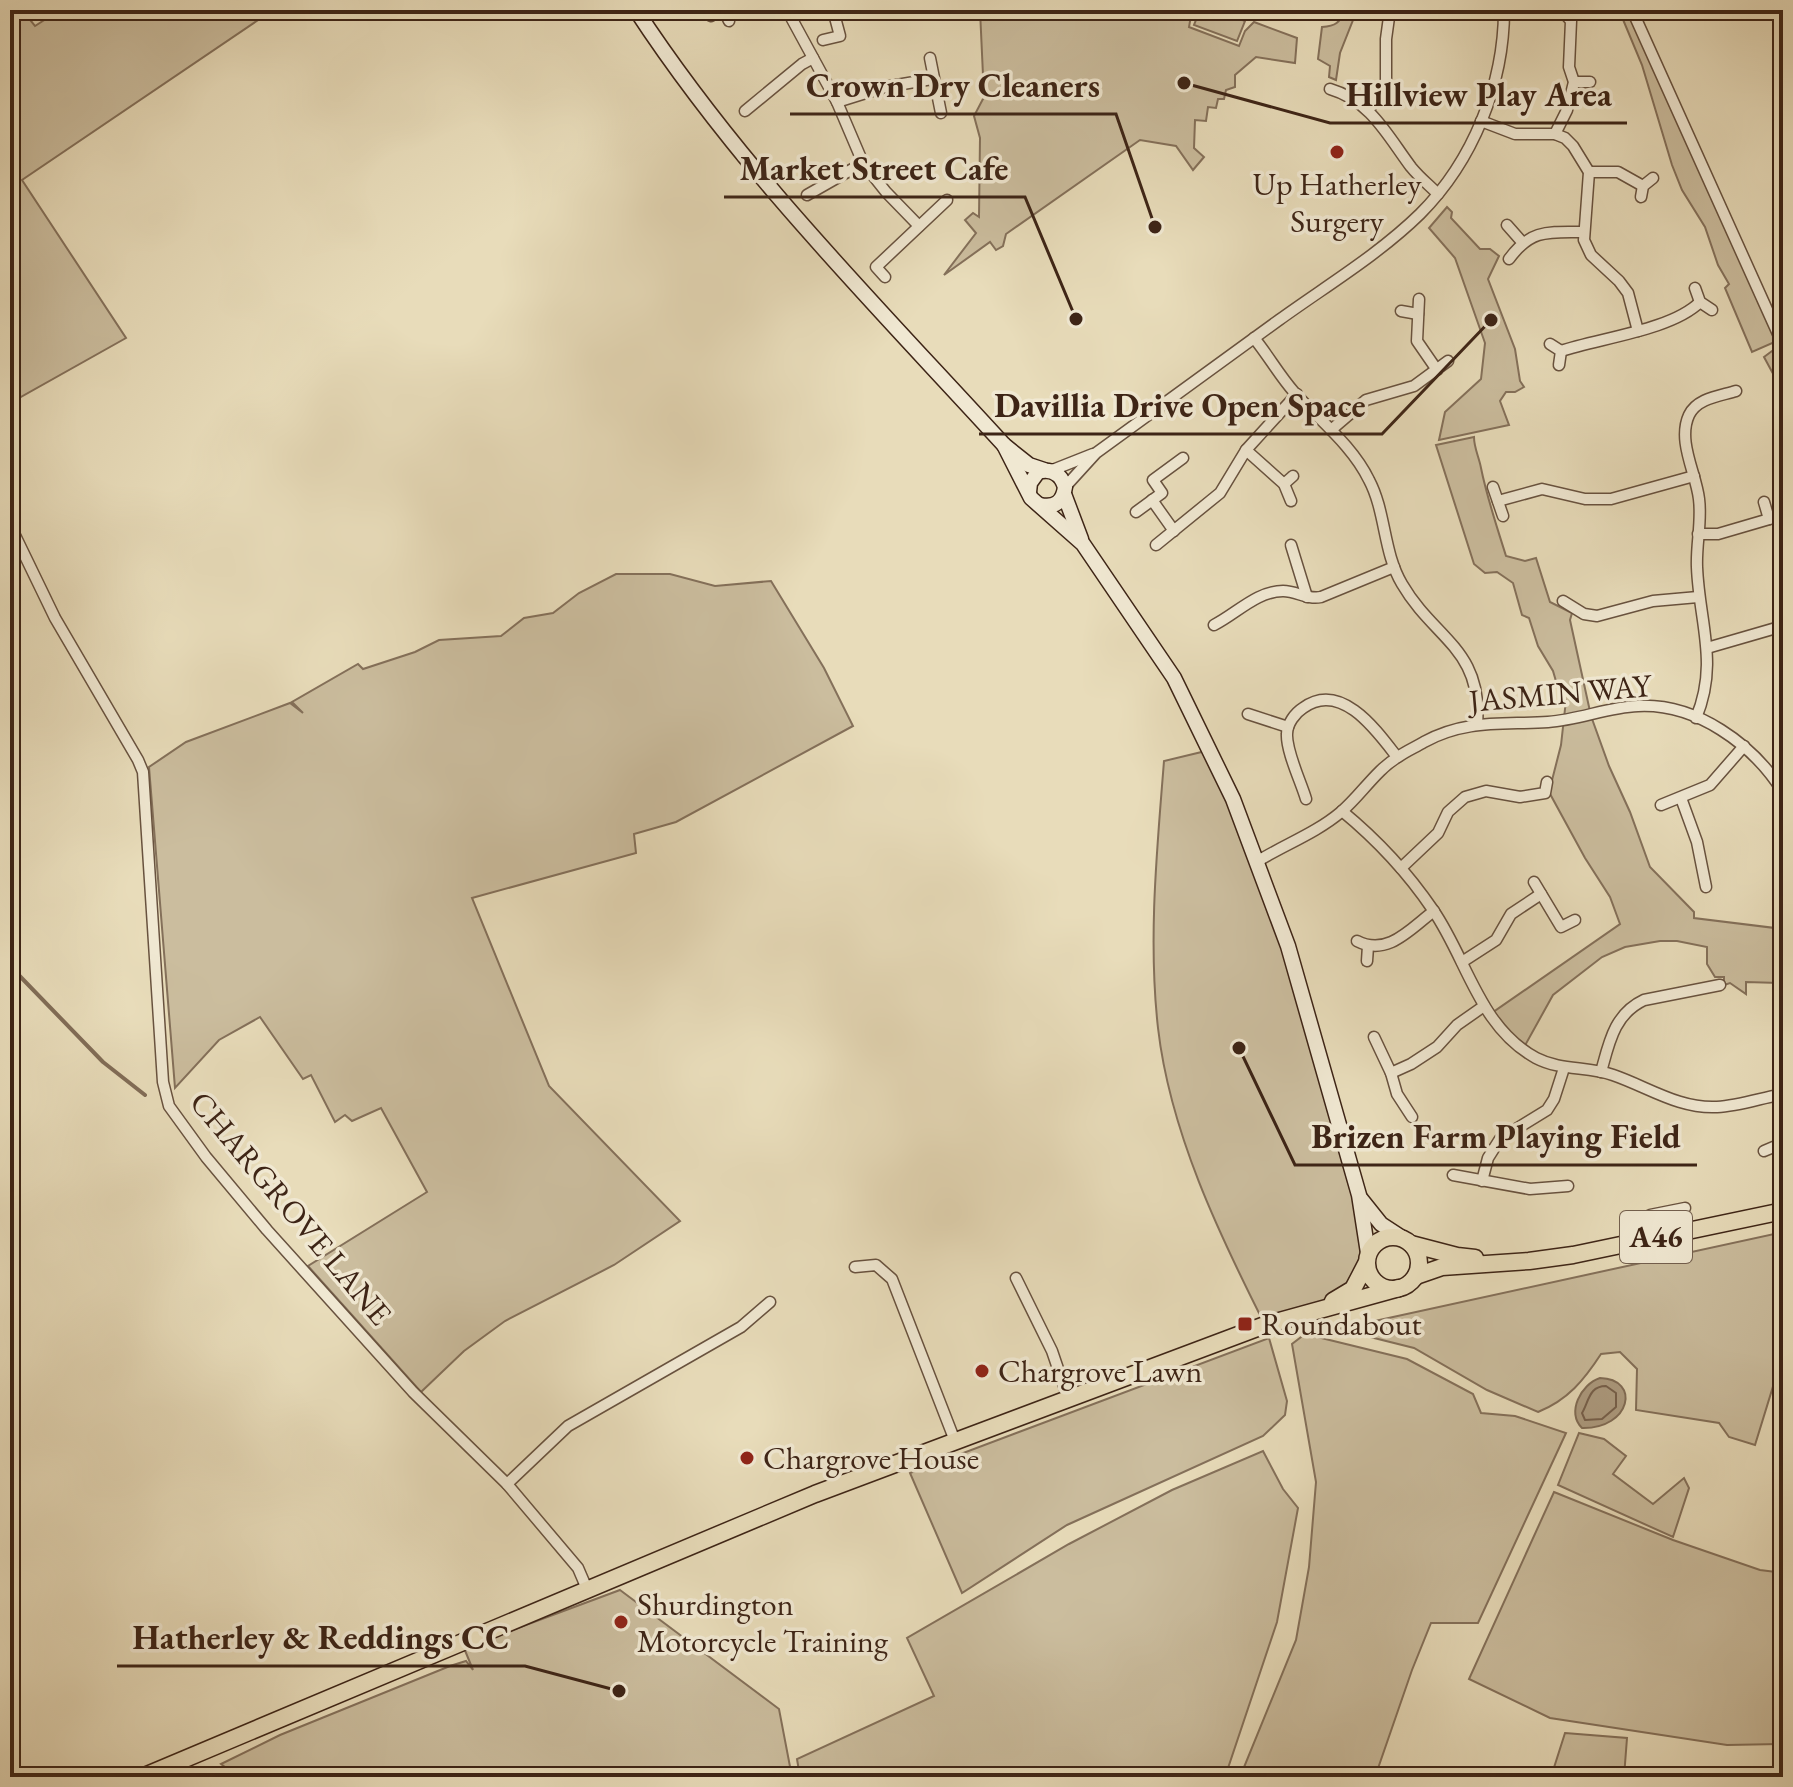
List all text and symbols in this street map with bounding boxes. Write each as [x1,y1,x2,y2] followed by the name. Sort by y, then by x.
[790,56,1116,114] callout: Crown Dry Cleaners
[806,63,1100,107] text: Crown Dry Cleaners
[1330,65,1627,123] callout: Hillview Play Area
[1346,72,1613,116] text: Hillview Play Area
[724,139,1025,197] callout: Market Street Cafe
[1328,143,1346,161] marker: Up Hatherley Surgery
[740,146,1008,190] text: Market Street Cafe
[1252,163,1423,242] place label: Up Hatherley Surgery
[979,376,1382,434] callout: Davillia Drive Open Space
[994,383,1366,427] text: Davillia Drive Open Space
[1464,664,1654,722] street label: JASMIN WAY
[181,1082,401,1334] street label: CHARGROVE LANE
[1295,1107,1697,1165] callout: Brizen Farm Playing Field
[1311,1114,1681,1158] text: Brizen Farm Playing Field
[1620,1211,1692,1263] road number: A46
[1261,1303,1422,1345] place label: Roundabout
[1236,1315,1254,1333] marker: Roundabout
[998,1350,1202,1392] place label: Chargrove Lawn
[973,1362,991,1380] marker: Chargrove Lawn
[763,1437,979,1479] place label: Chargrove House
[738,1449,756,1467] marker: Chargrove House
[637,1583,889,1662] place label: Shurdington Motorcycle Training
[117,1608,525,1666] callout: Hatherley & Reddings CC
[612,1613,630,1631] marker: Shurdington Motorcycle Training
[133,1615,509,1659] text: Hatherley & Reddings CC

